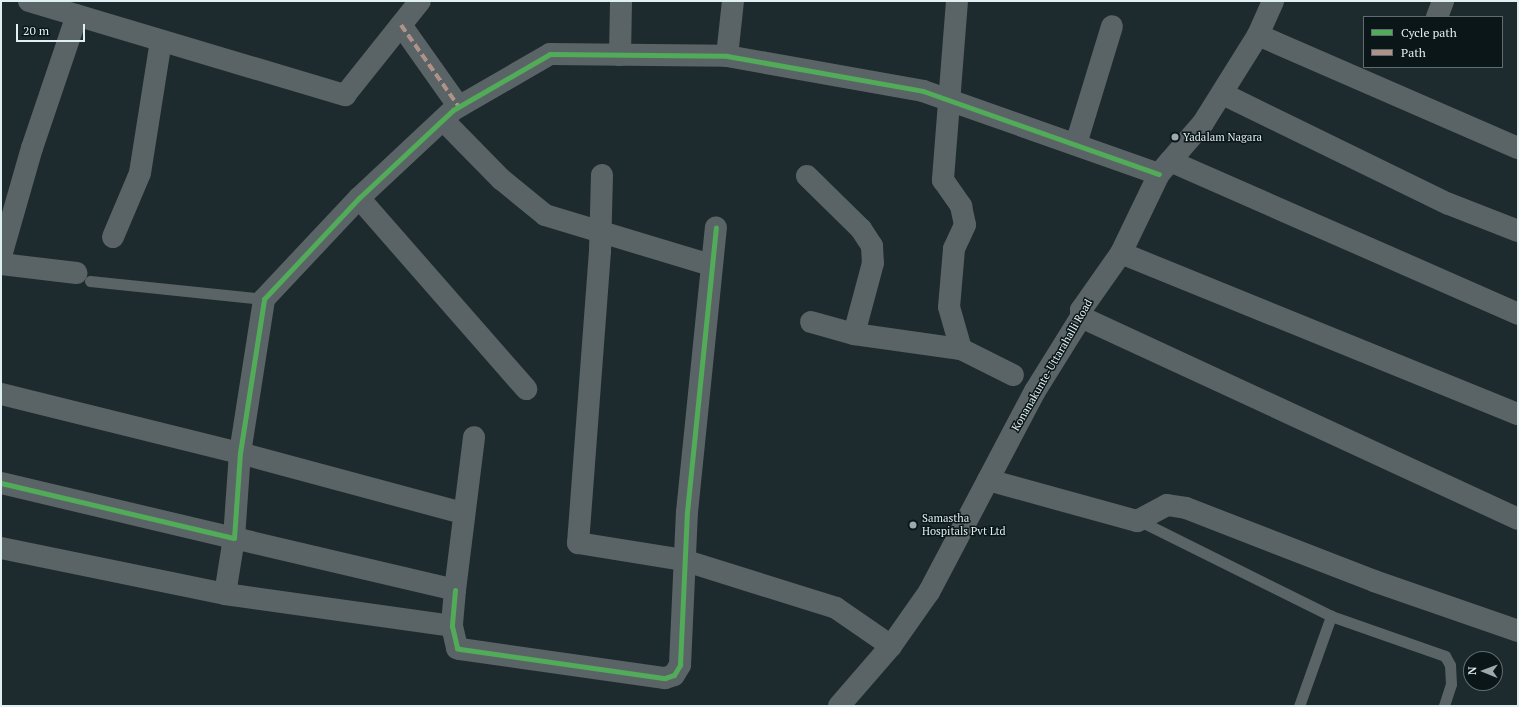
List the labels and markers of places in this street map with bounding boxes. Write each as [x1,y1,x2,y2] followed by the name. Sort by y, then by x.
[1183,130,1262,144] place label: Yadalam Nagara
[1170,132,1180,142] marker: Yadalam Nagara
[922,512,1006,538] place label: Samastha Hospitals Pvt Ltd
[907,519,919,531] marker: Samastha Hospitals Pvt Ltd

